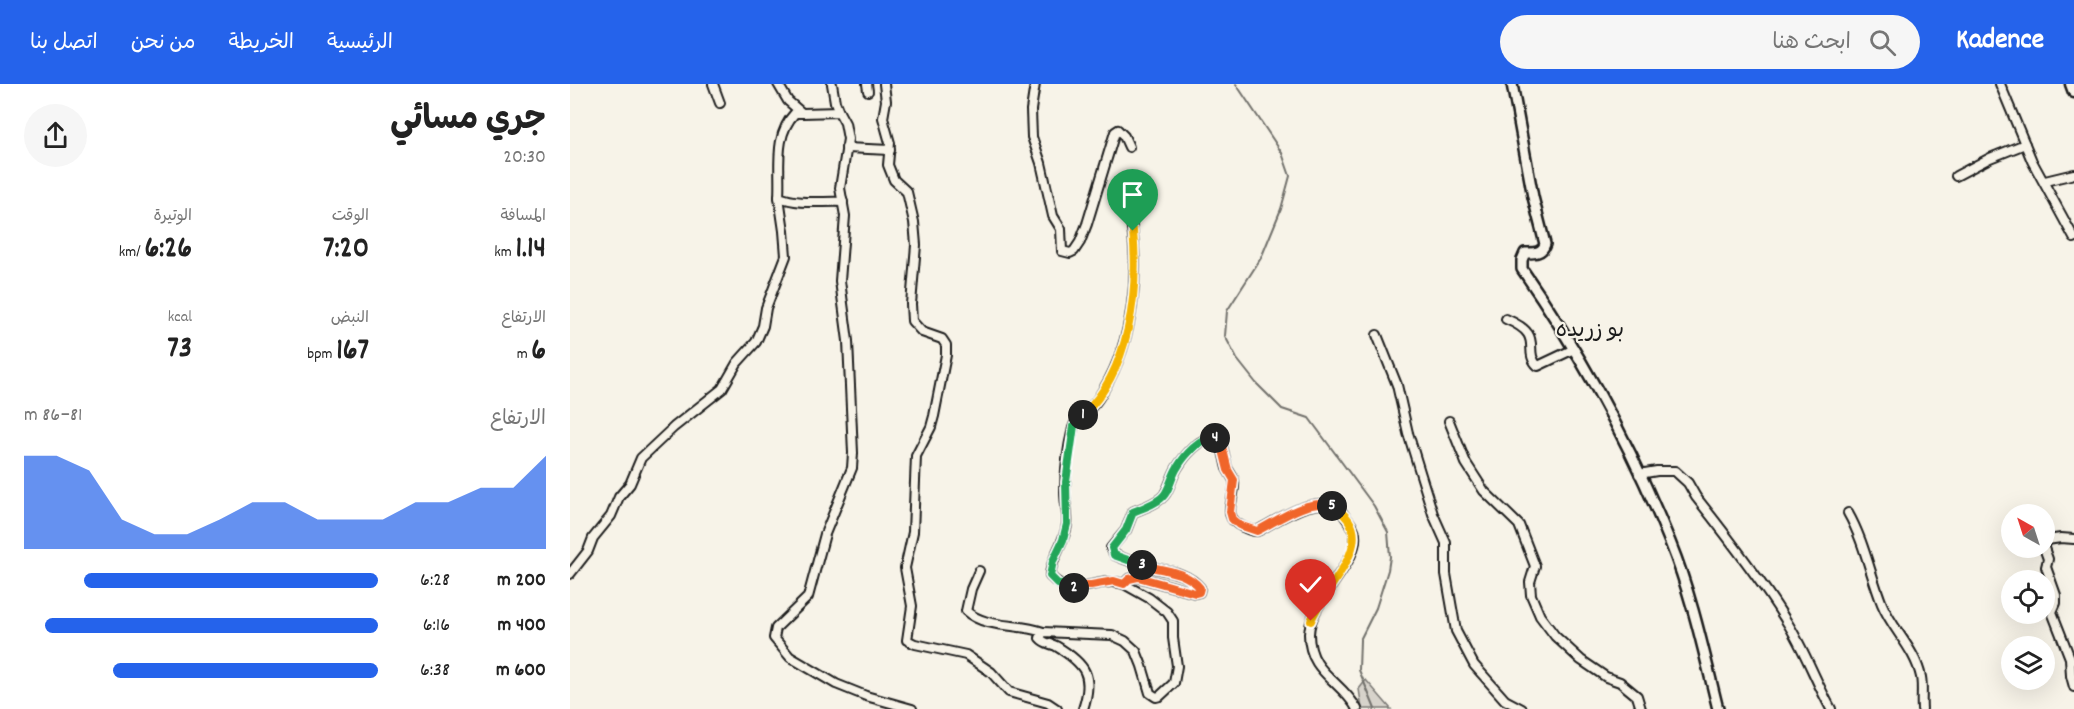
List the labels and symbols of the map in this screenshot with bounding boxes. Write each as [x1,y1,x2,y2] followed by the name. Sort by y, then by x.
[1107,169,1158,231] pin
[1556,316,1624,347] district label: بو زريده
[1068,400,1098,430] pin: 1
[1200,423,1230,453] pin: 4
[1317,491,1347,521] pin: 5
[2001,504,2055,558] north arrow
[1127,550,1157,580] pin: 3
[1285,559,1336,621] pin
[1059,573,1089,603] pin: 2

